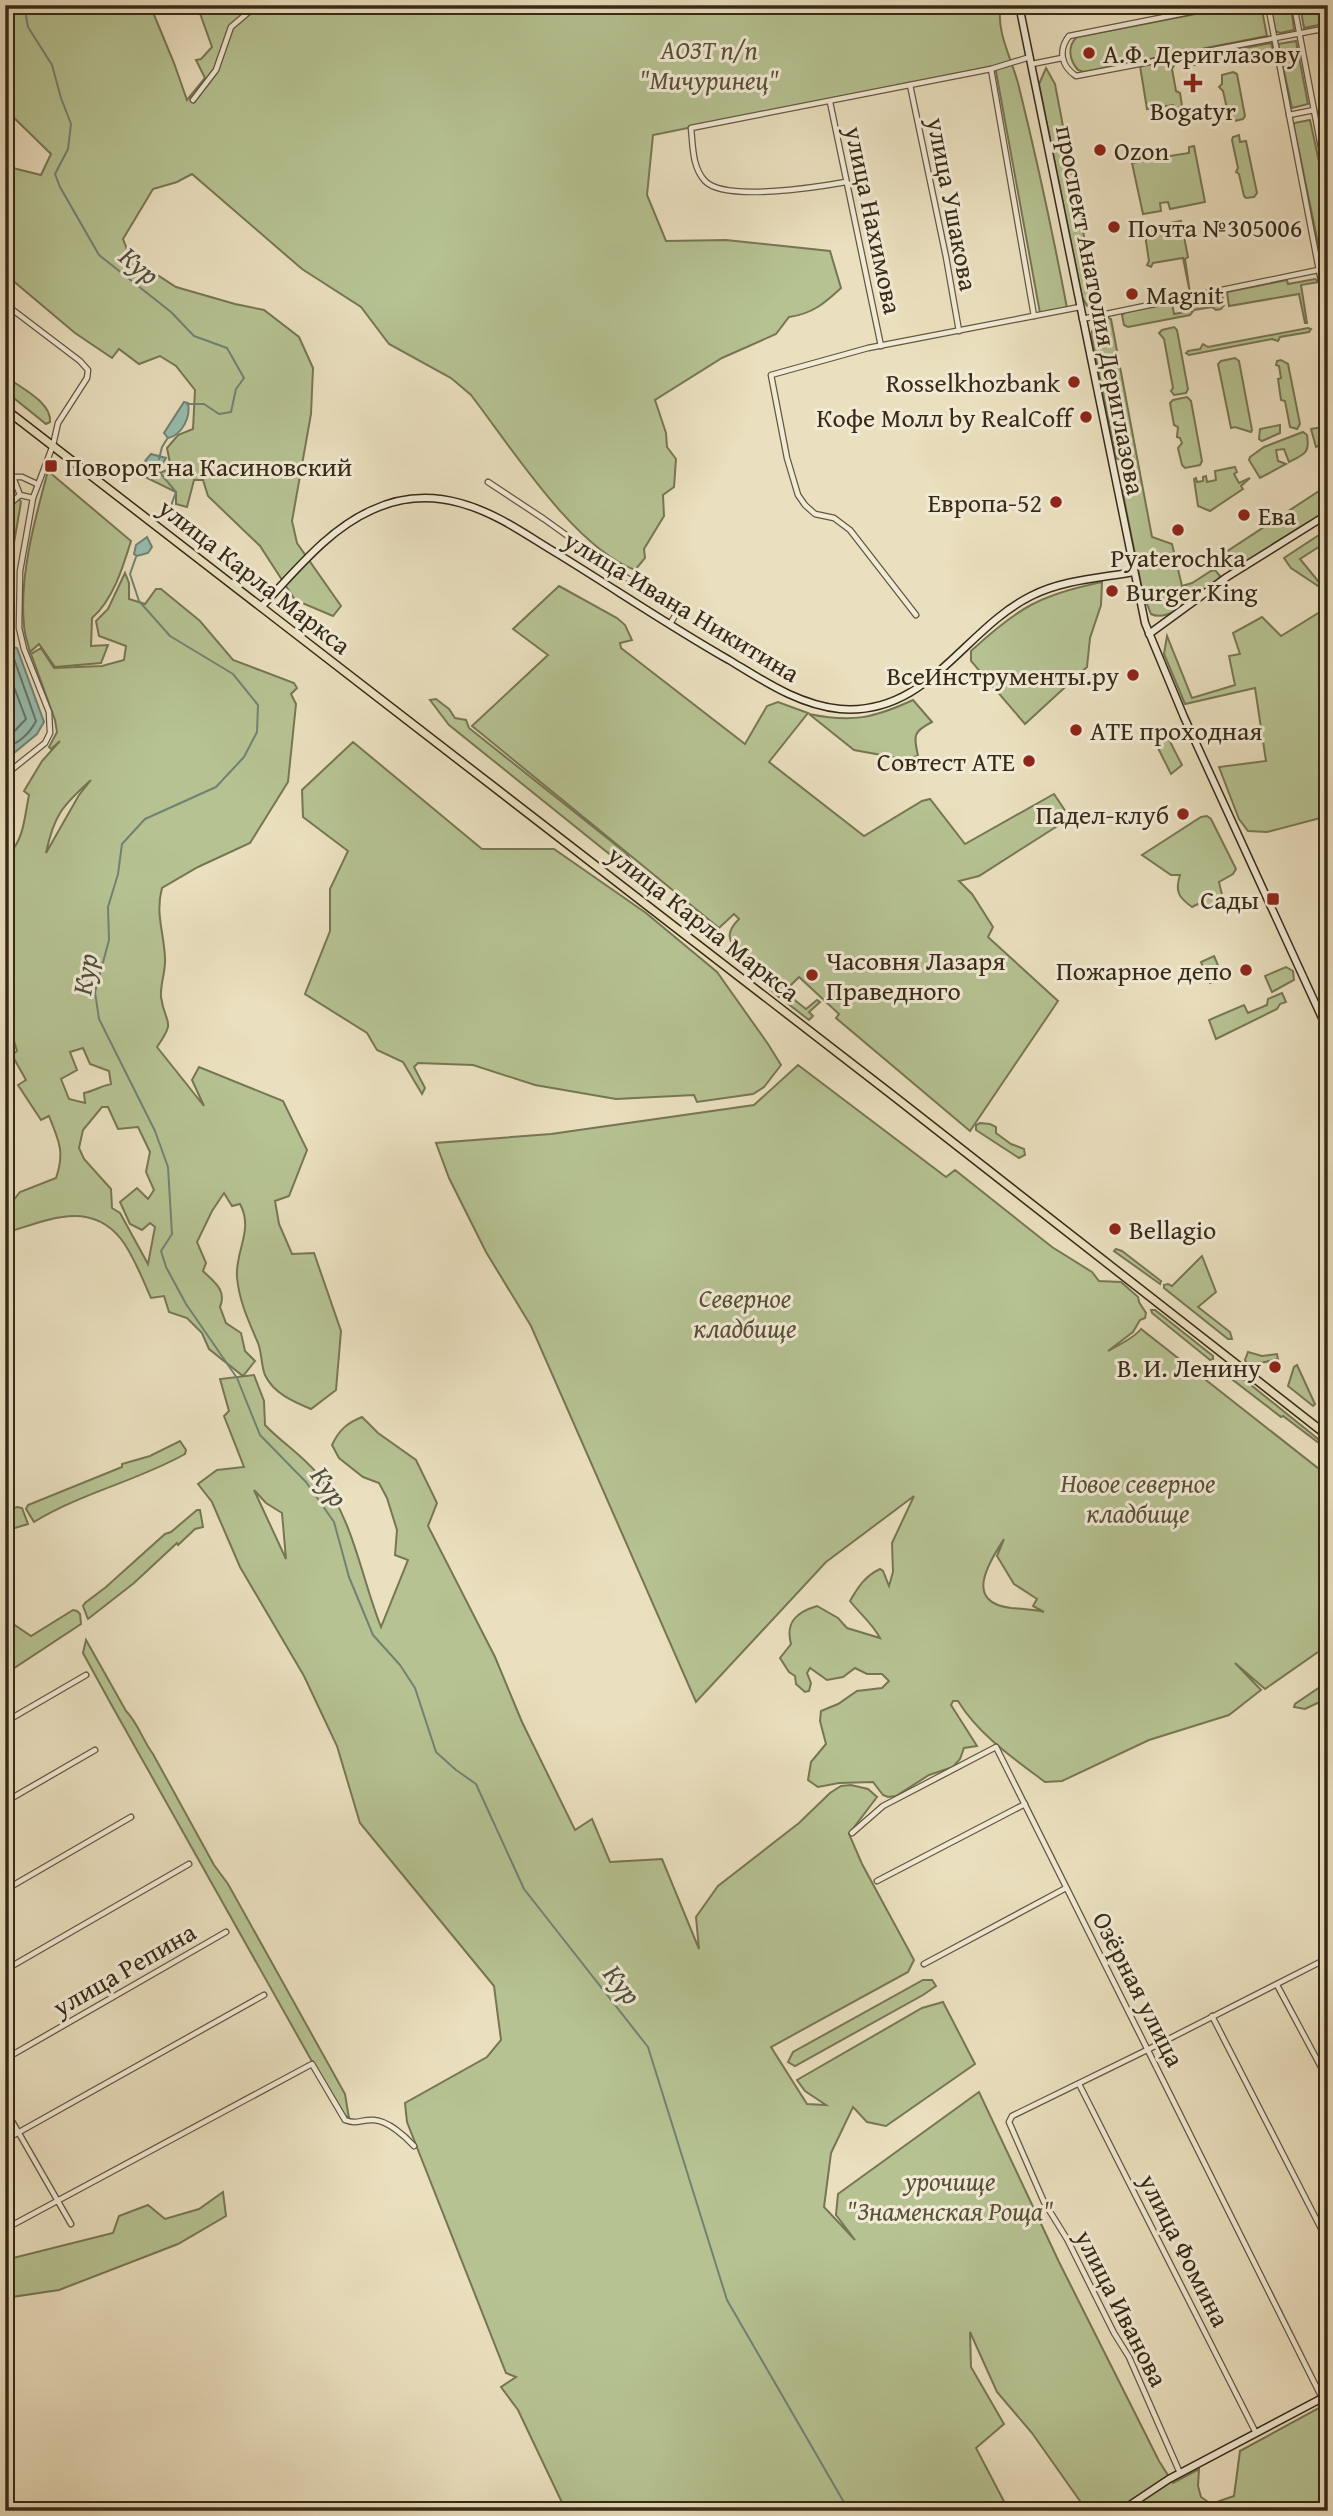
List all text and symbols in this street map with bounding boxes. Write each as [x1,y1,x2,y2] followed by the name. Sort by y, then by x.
[639,30,779,99] park label: АОЗТ п/п "Мичуринец"
[1103,34,1300,73] place label: А.Ф. Дериглазову
[1081,45,1097,61] marker: А.Ф. Дериглазову
[1185,75,1201,91] marker: Bogatyr
[1150,91,1236,130] place label: Bogatyr
[917,113,989,295] street label: улица Ушакова
[835,121,913,318] street label: улица Нахимова
[1046,122,1156,499] street label: проспект Анатолия Дериглазова
[1114,131,1169,170] place label: Ozon
[1092,142,1108,158] marker: Ozon
[1128,208,1302,247] place label: Почта №305006
[1106,219,1122,235] marker: Почта №305006
[111,236,169,294] water label: Кур
[1146,275,1224,314] place label: Magnit
[1124,286,1140,302] marker: Magnit
[886,363,1061,402] place label: Rosselkhozbank
[1066,374,1082,390] marker: Rosselkhozbank
[816,398,1075,437] place label: Кофе Молл by RealCoff
[1078,409,1094,425] marker: Кофе Молл by RealCoff
[65,447,352,486] place label: Поворот на Касиновский
[43,458,59,474] marker: Поворот на Касиновский
[928,483,1042,522] place label: Европа-52
[150,488,360,664] street label: улица Карла Маркса
[1048,494,1064,510] marker: Европа-52
[1258,496,1297,535] place label: Ева
[1236,507,1252,523] marker: Ева
[556,520,808,692] street label: улица Ивана Никитина
[1170,522,1186,538] marker: Pyaterochka
[1110,538,1246,577] place label: Pyaterochka
[1126,572,1257,611] place label: Burger King
[1104,583,1120,599] marker: Burger King
[886,656,1119,695] place label: ВсеИнструменты.ру
[1125,667,1141,683] marker: ВсеИнструменты.ру
[1090,711,1262,750] place label: АТЕ проходная
[1068,722,1084,738] marker: АТЕ проходная
[877,742,1015,781] place label: Совтест АТЕ
[1021,753,1037,769] marker: Совтест АТЕ
[1036,795,1169,834] place label: Падел-клуб
[1175,806,1191,822] marker: Падел-клуб
[599,835,809,1011] street label: улица Карла Маркса
[1200,880,1259,919] place label: Сады
[1265,891,1281,907] marker: Сады
[826,941,1005,1010] place label: Часовня Лазаря Праведного
[60,950,108,998] water label: Кур
[1056,951,1232,990] place label: Пожарное депо
[1238,962,1254,978] marker: Пожарное депо
[804,967,820,983] marker: Часовня Лазаря Праведного
[1129,1210,1216,1249] place label: Bellagio
[1107,1221,1123,1237] marker: Bellagio
[693,1278,797,1347] park label: Северное кладбище
[1117,1348,1261,1387] place label: В. И. Ленину
[1267,1359,1283,1375] marker: В. И. Ленину
[301,1457,359,1515] water label: Кур
[1061,1463,1215,1532] park label: Новое северное кладбище
[1083,1904,1195,2074] street label: Озёрная улица
[44,1912,203,2026] street label: улица Репина
[594,1955,652,2013] water label: Кур
[847,2161,1053,2230] park label: урочище "Знаменская Роща"
[1129,2166,1241,2334] street label: улица Фомина
[1065,2222,1179,2394] street label: улица Иванова

